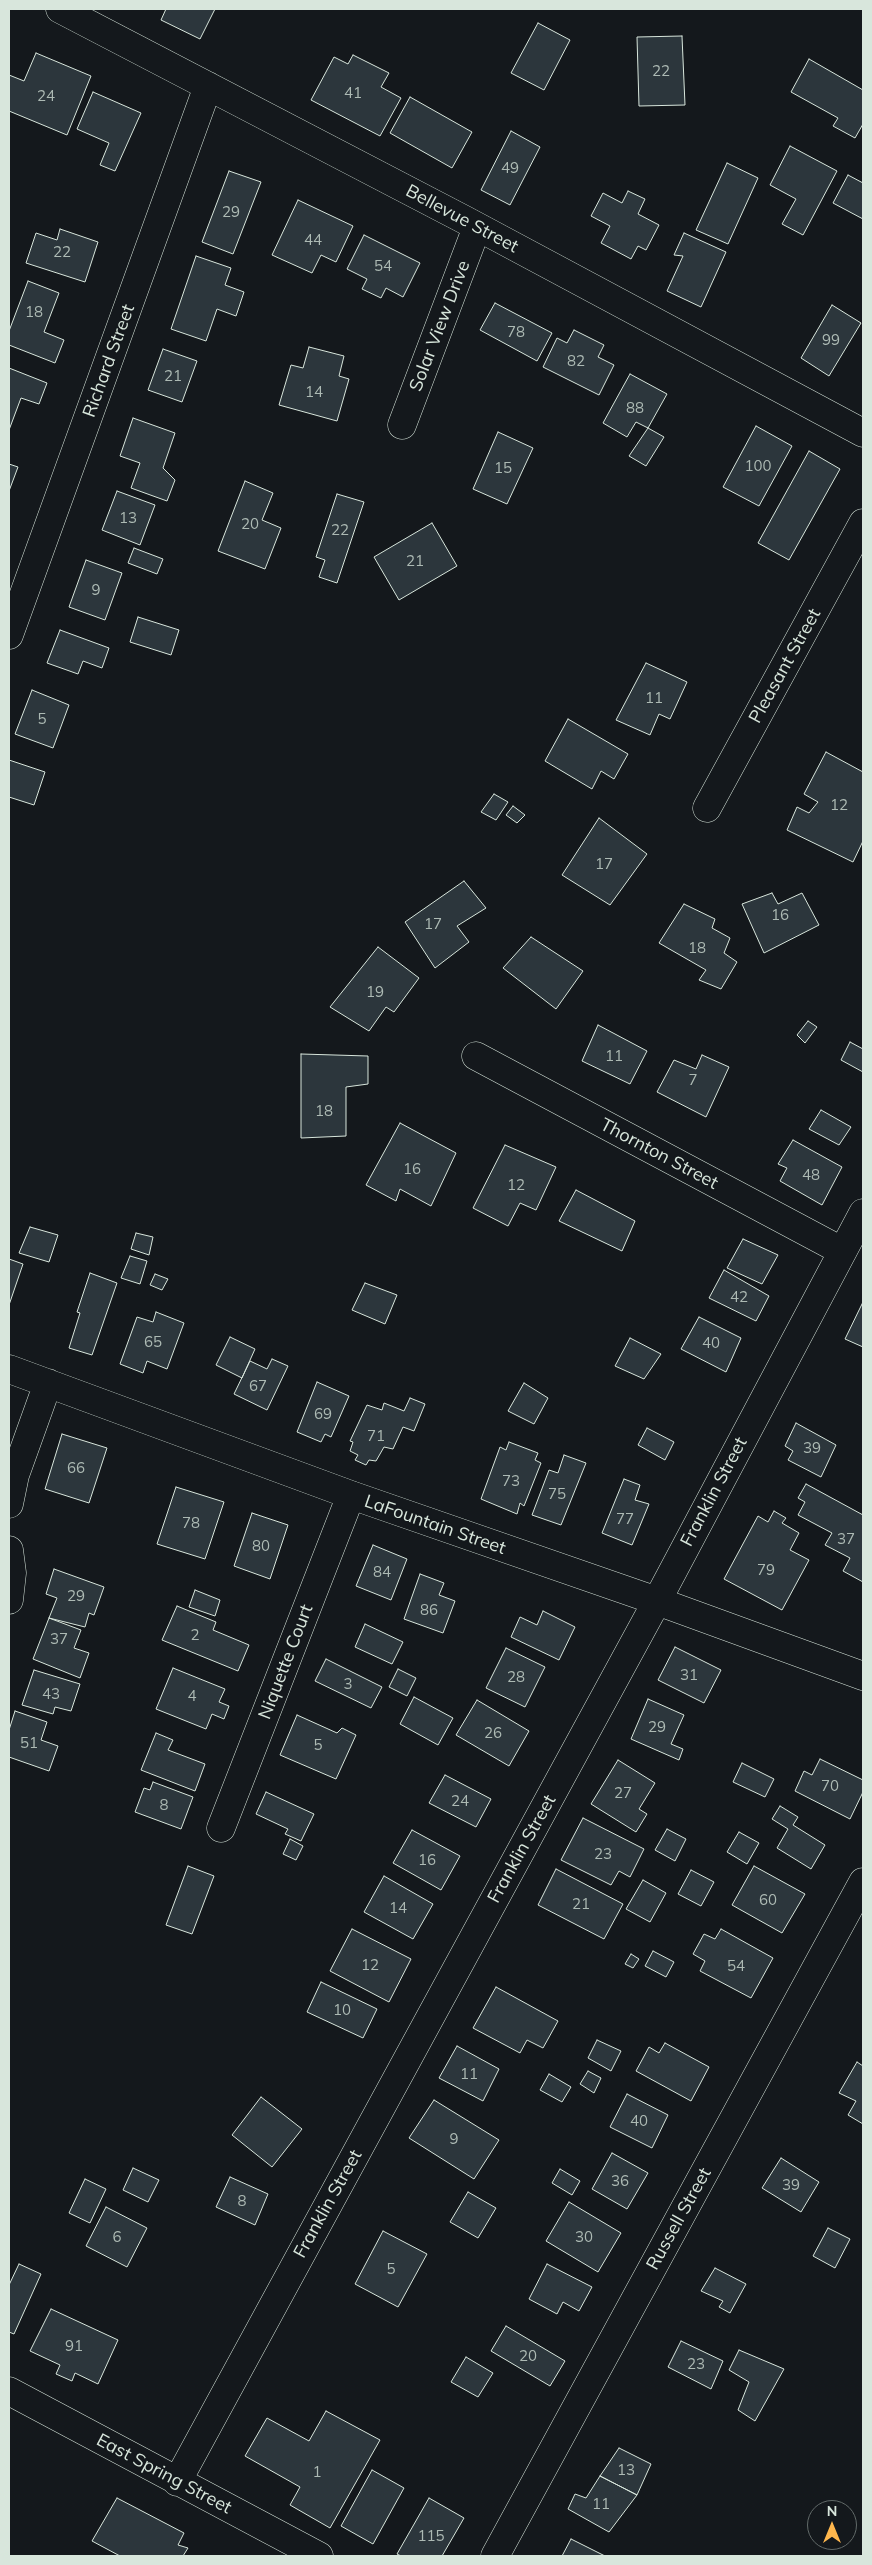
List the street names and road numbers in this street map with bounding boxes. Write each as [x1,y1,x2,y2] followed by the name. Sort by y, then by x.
[402,180,522,258] street label: Bellevue Street
[405,258,475,394] street label: Solar View Drive
[79,302,139,420] street label: Richard Street
[745,605,825,727] street label: Pleasant Street
[596,1114,722,1194] street label: Thornton Street
[676,1434,752,1550] street label: Franklin Street
[362,1491,508,1559] street label: LaFountain Street
[254,1602,318,1722] street label: Niquette Court
[483,1791,561,1907] street label: Franklin Street
[289,2146,367,2262] street label: Franklin Street
[642,2164,716,2274] street label: Russell Street
[93,2429,235,2519] street label: East Spring Street

